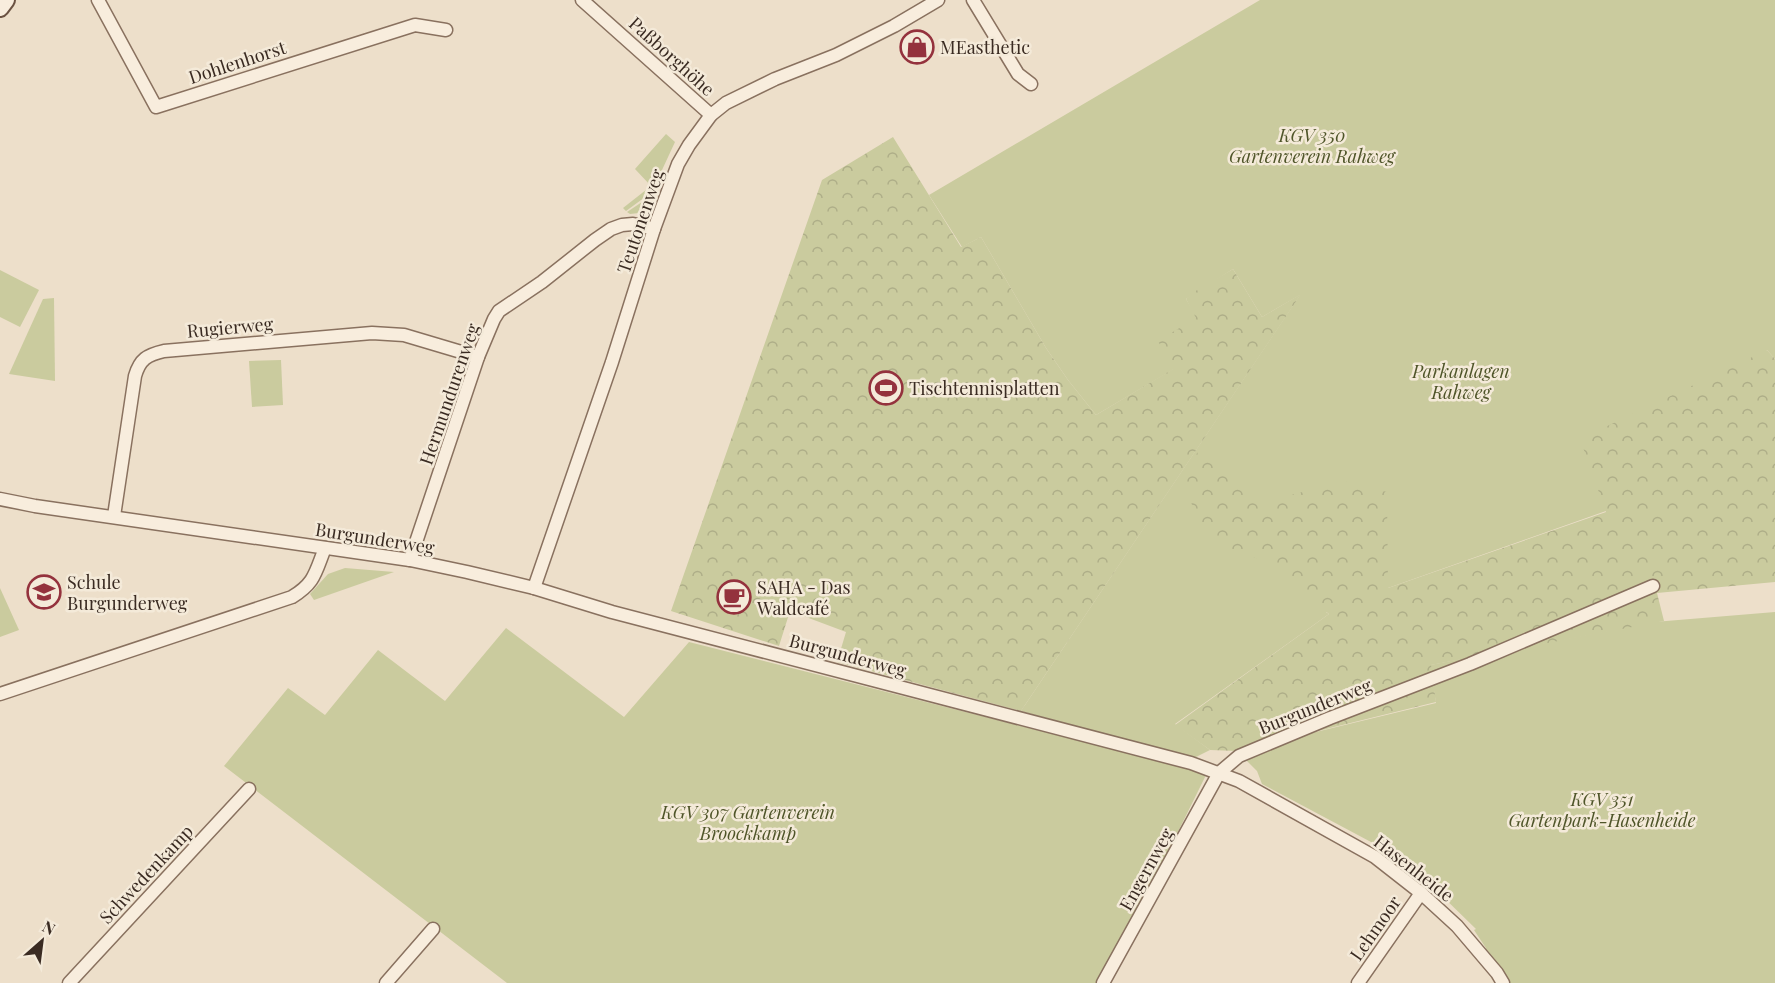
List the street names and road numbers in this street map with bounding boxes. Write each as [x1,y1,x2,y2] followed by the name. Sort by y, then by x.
[624,11,720,101] street label: Paßborghöhe
[185,35,289,89] street label: Dohlenhorst
[611,165,669,276] street label: Teutonenweg
[186,311,275,343] street label: Rugierweg
[414,320,485,468] street label: Hermundurenweg
[314,517,437,559] street label: Burgunderweg
[787,628,910,682] street label: Burgunderweg
[1255,672,1376,740] street label: Burgunderweg
[94,819,198,929] street label: Schwedenkamp
[1113,823,1179,915] street label: Engernweg
[1369,829,1459,907] street label: Hasenheide
[1344,891,1406,965] street label: Lehmoor

